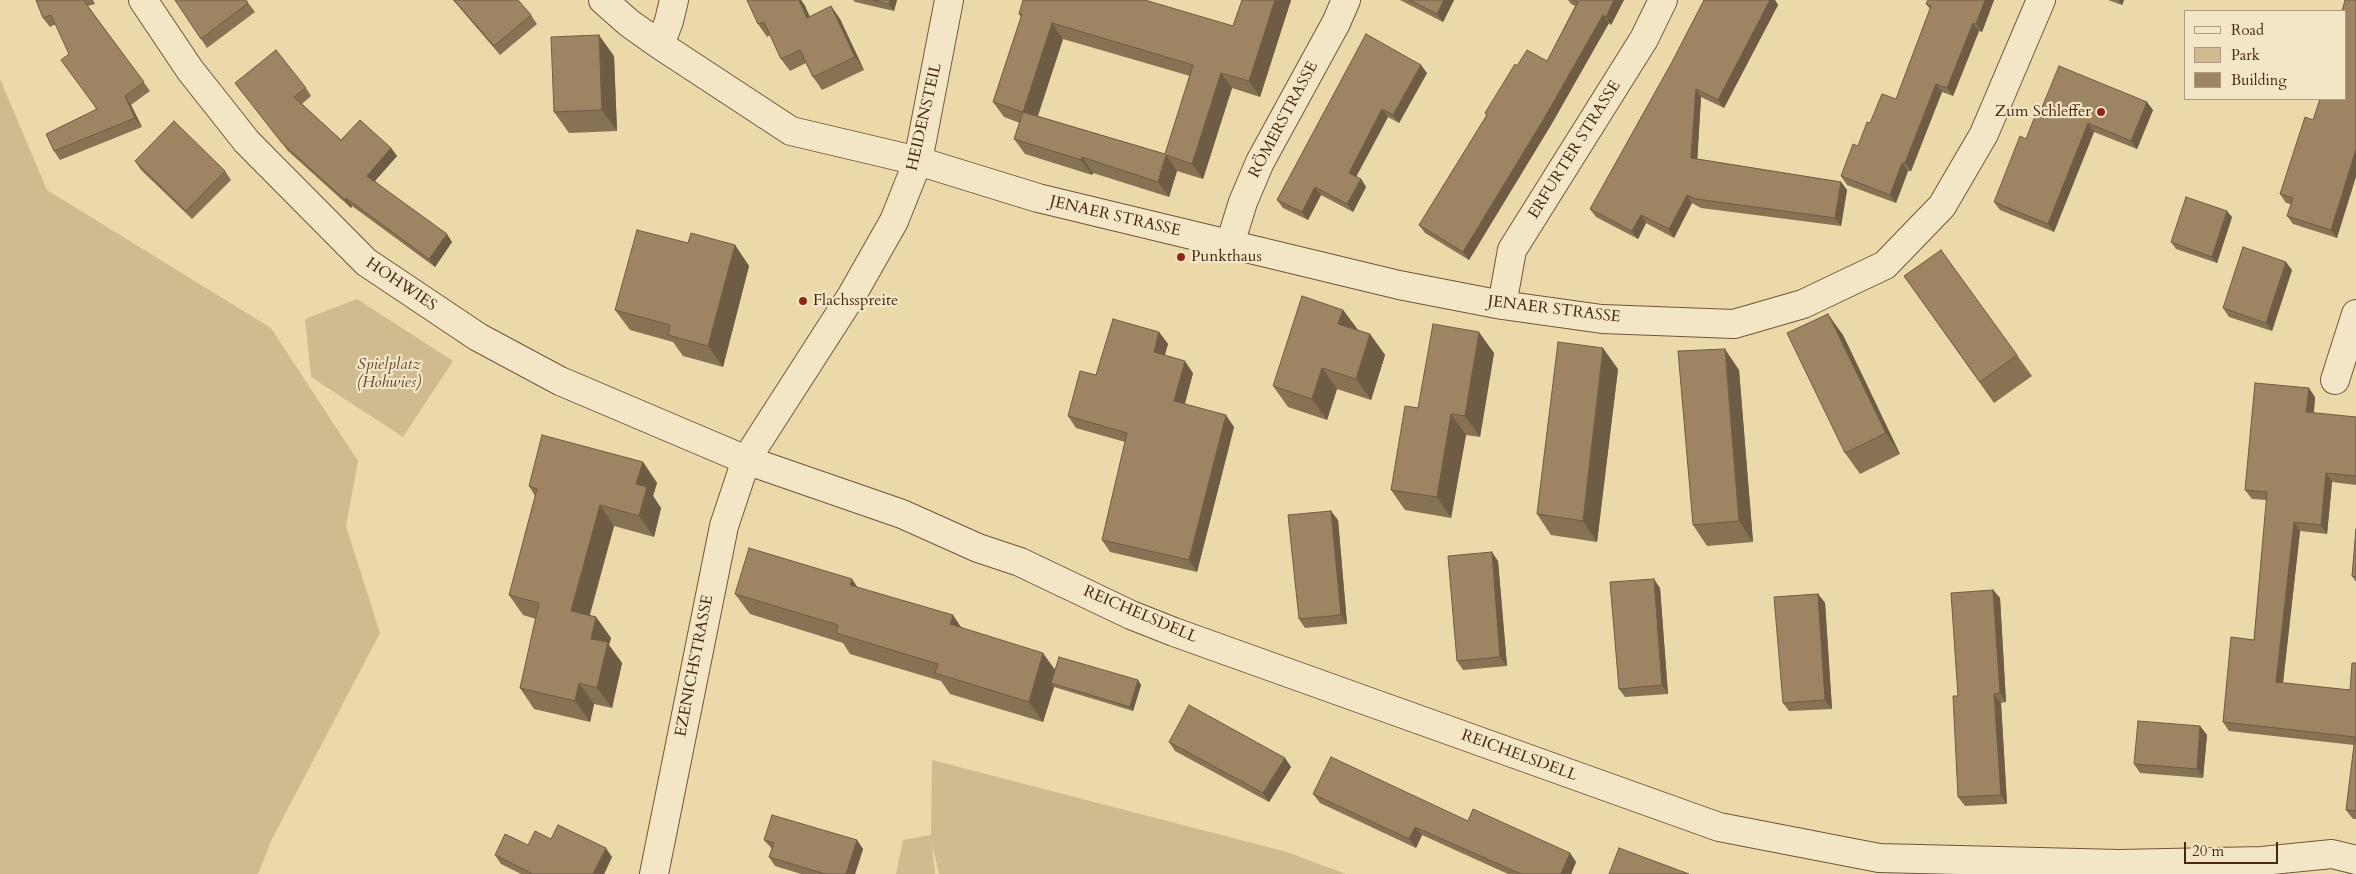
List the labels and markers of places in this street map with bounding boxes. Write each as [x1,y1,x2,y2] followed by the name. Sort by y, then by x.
[1995,102,2091,122] place label: Zum Schleffer
[2095,106,2107,118] marker: Zum Schleffer
[1191,247,1262,267] place label: Punkthaus
[1175,251,1187,263] marker: Punkthaus
[813,291,898,311] place label: Flachsspreite
[797,295,809,307] marker: Flachsspreite

